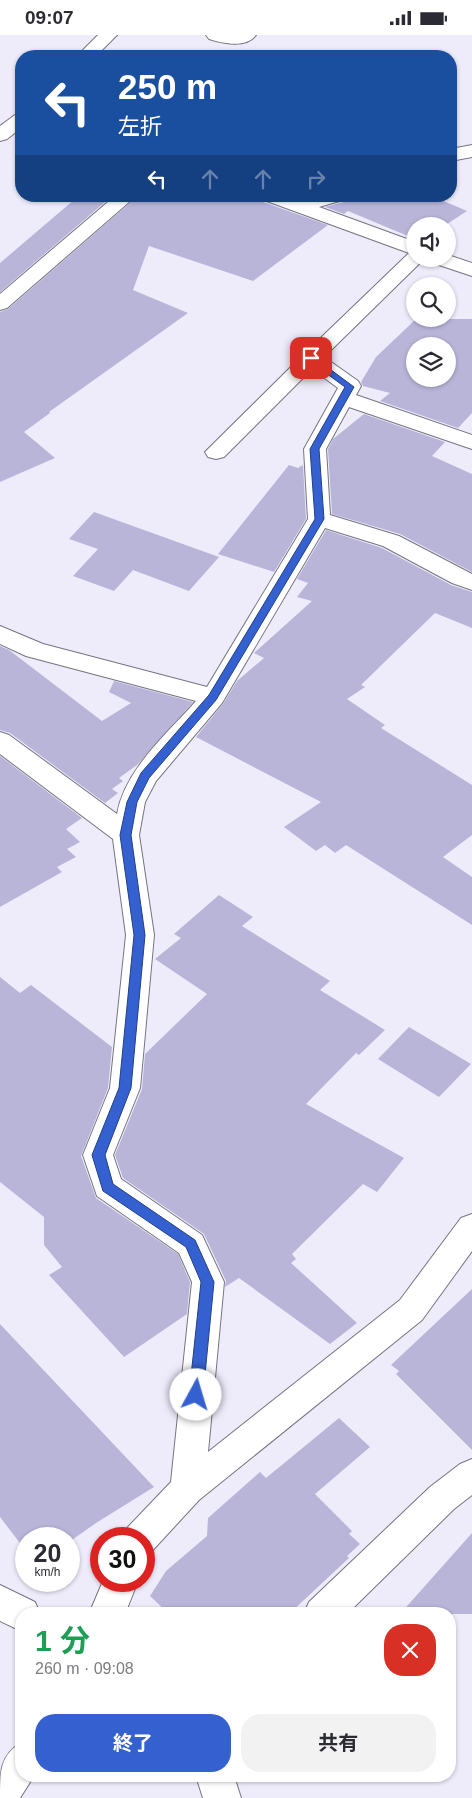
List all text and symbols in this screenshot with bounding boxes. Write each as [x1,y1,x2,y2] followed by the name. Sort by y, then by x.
[25,7,74,28] text: 09:07
[118,67,217,106] text: 250 m
[35,70,100,135] icon: left
[118,114,162,139] text: 左折
[143,165,171,193] icon: left
[196,165,224,193] icon: ahead
[249,165,277,193] icon: ahead
[302,165,330,193] icon: right
[406,217,456,387] map controls
[406,217,456,267] button: sound
[406,277,456,327] button: search
[290,337,332,379] pin
[406,337,456,387] button: layers
[297,344,325,372] icon: arrive
[169,1368,221,1420] position arrow
[90,1527,155,1592] speed limit sign: 30
[34,1539,61,1567] text: 20
[34,1565,61,1579] text: km/h
[35,1624,90,1657] text: 1 分
[384,1624,436,1676] button: close
[35,1660,134,1677] text: 260 m · 09:08
[35,1714,231,1772] button: 終了
[241,1714,436,1772] button: 共有

